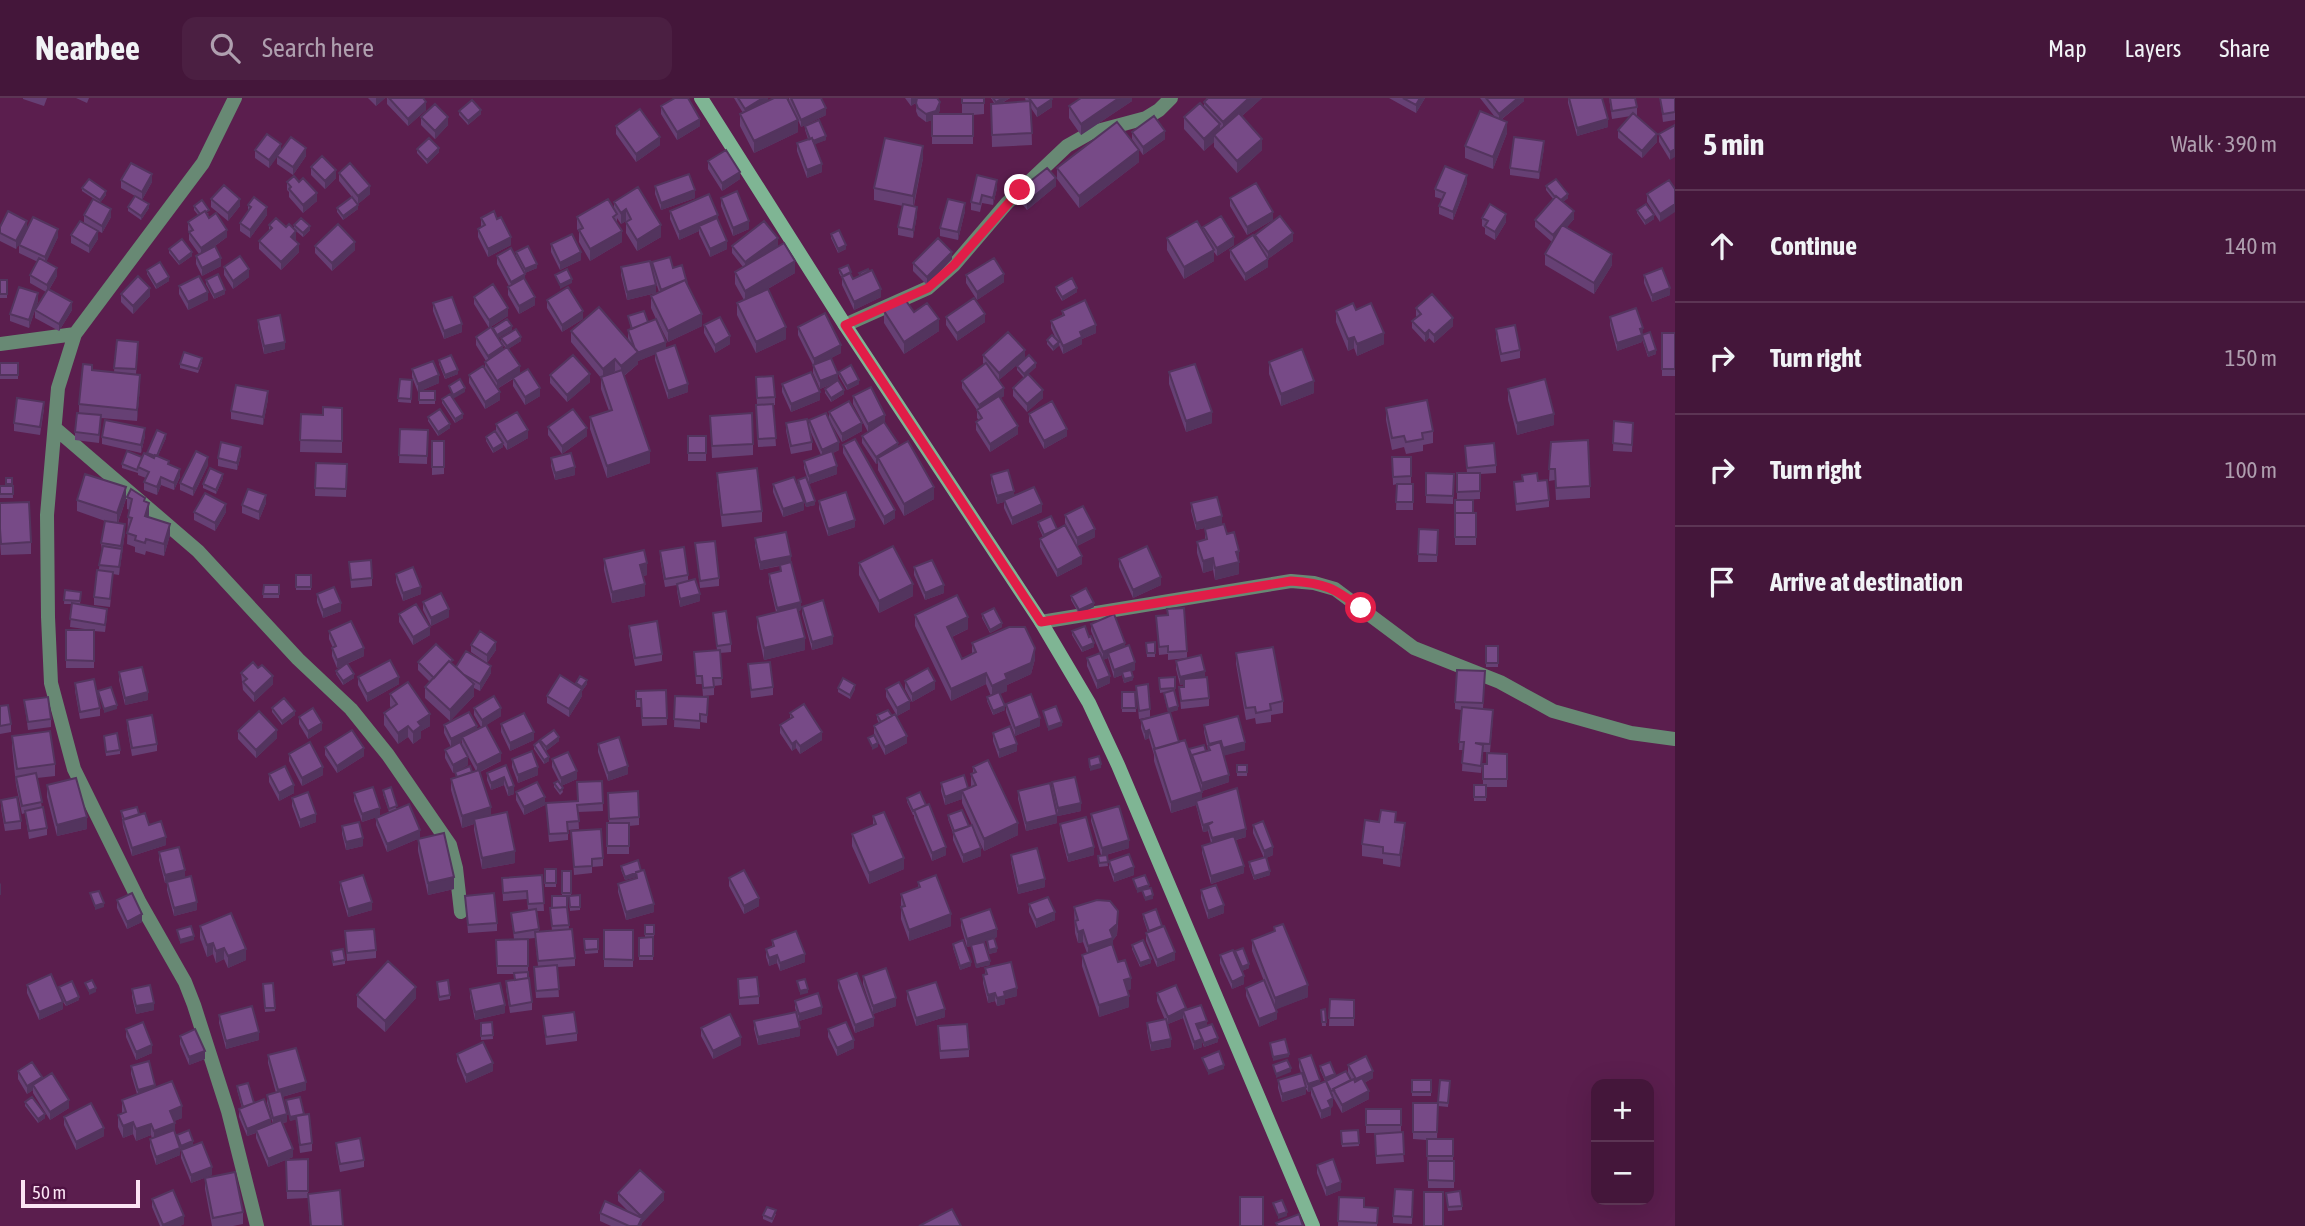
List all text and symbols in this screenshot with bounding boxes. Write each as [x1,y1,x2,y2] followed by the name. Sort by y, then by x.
[182,17,672,80] search box
[35,29,140,67] text: Nearbee
[206,29,244,67] icon: search
[262,33,374,63] text: Search here
[2048,35,2087,62] text: Map
[2125,35,2181,62] text: Layers
[2219,35,2270,62] text: Share
[1703,127,1764,161] text: 5 min
[2171,131,2277,157] text: Walk · 390 m
[1004,174,1035,205] route end
[1703,227,1741,265] icon: ahead
[1770,231,1857,261] text: Continue
[2225,233,2277,259] text: 140 m
[1703,339,1741,377] icon: right
[1770,343,1861,373] text: Turn right
[2225,345,2277,371] text: 150 m
[1703,451,1741,489] icon: right
[1770,455,1861,485] text: Turn right
[2225,457,2277,483] text: 100 m
[1703,563,1741,601] icon: arrive
[1770,567,1963,597] text: Arrive at destination
[1345,592,1376,623] route start
[1591,1079,1654,1205] map controls
[1591,1079,1654,1142] button: +
[1591,1142,1654,1205] button: −
[21,1177,140,1209] scale bar
[32,1181,66,1203] text: 50 m

